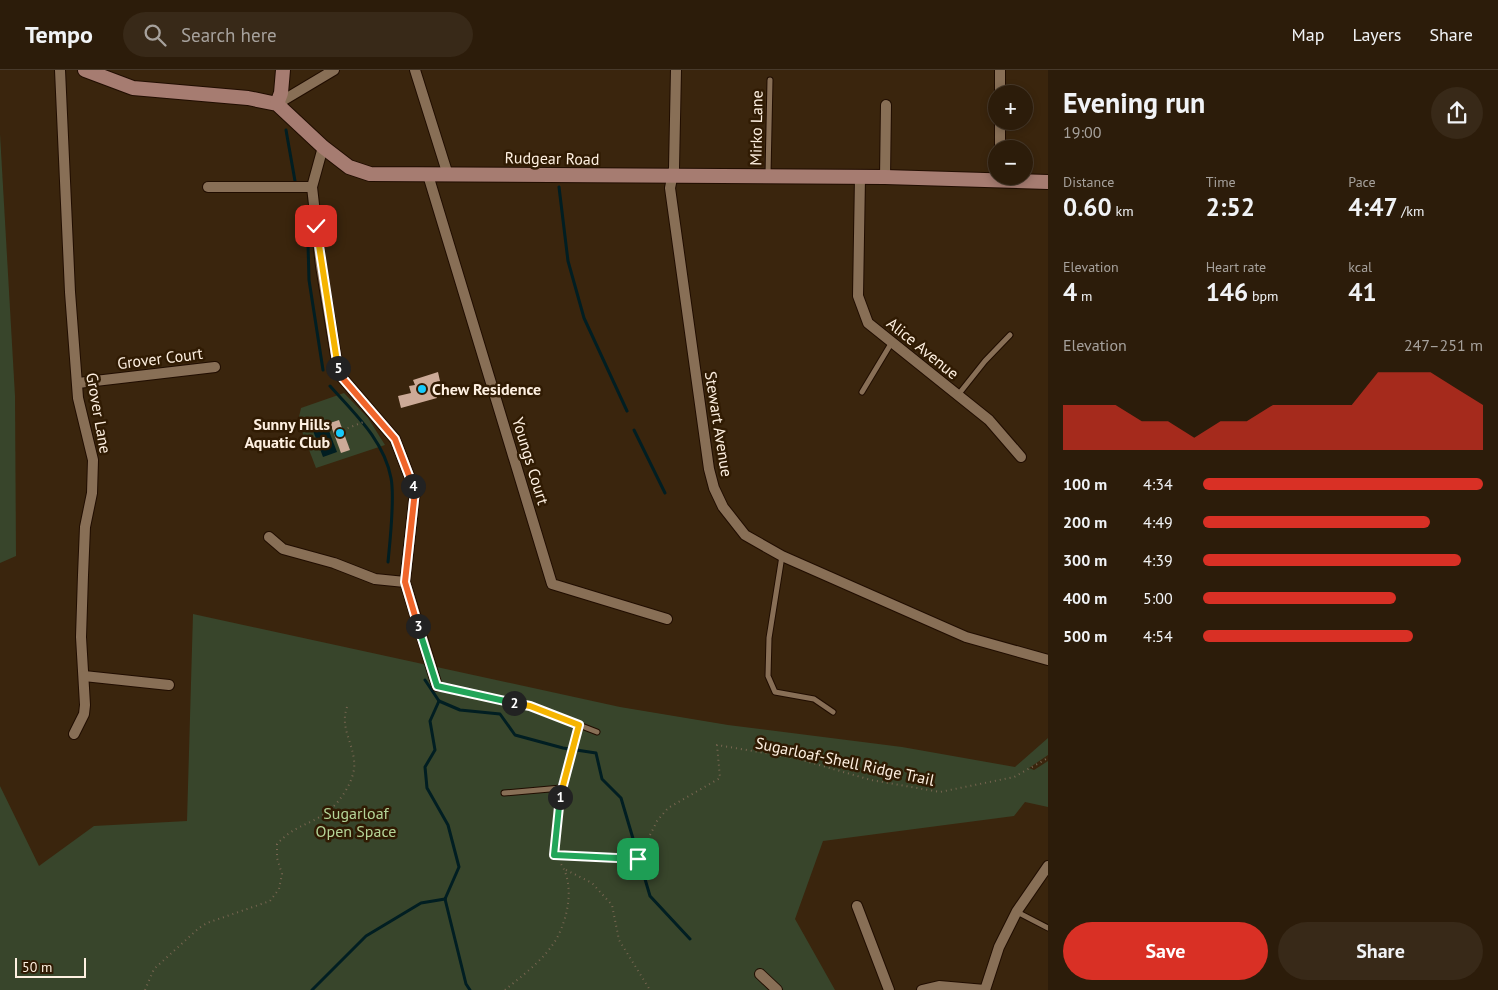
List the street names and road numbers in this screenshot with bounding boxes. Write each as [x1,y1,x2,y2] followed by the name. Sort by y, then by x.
[745,90,767,166] street label: Mirko Lane
[504,147,600,169] street label: Rudgear Road
[883,313,963,383] street label: Alice Avenue
[116,343,205,373] street label: Grover Court
[701,370,737,478] street label: Stewart Avenue
[82,371,116,455] street label: Grover Lane
[508,415,554,508] street label: Youngs Court
[754,732,937,790] street label: Sugarloaf-Shell Ridge Trail

